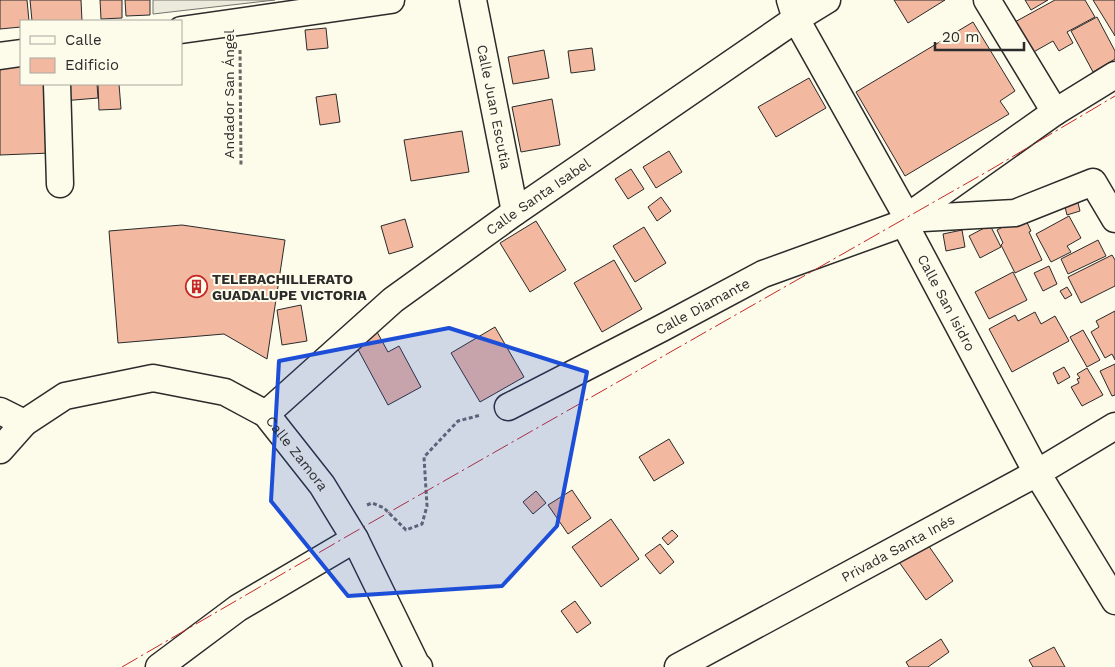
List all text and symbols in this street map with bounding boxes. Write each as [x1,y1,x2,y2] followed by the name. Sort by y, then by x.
[20,20,182,85] legend
[935,20,1024,52] scale bar
[942,28,980,46] text: 20 m
[221,29,237,159] street label: Andador San Ángel
[65,31,102,49] text: Calle
[474,43,514,171] street label: Calle Juan Escutia
[65,56,119,74] text: Edificio
[483,154,594,238] street label: Calle Santa Isabel
[914,252,979,354] street label: Calle San Isidro
[212,271,367,303] place label: TELEBACHILLERATO GUADALUPE VICTORIA
[184,275,208,299] building icon: TELEBACHILLERATO GUADALUPE VICTORIA
[653,275,752,338] street label: Calle Diamante
[263,413,332,494] street label: Calle Zamora
[839,511,957,585] street label: Privada Santa Inés

